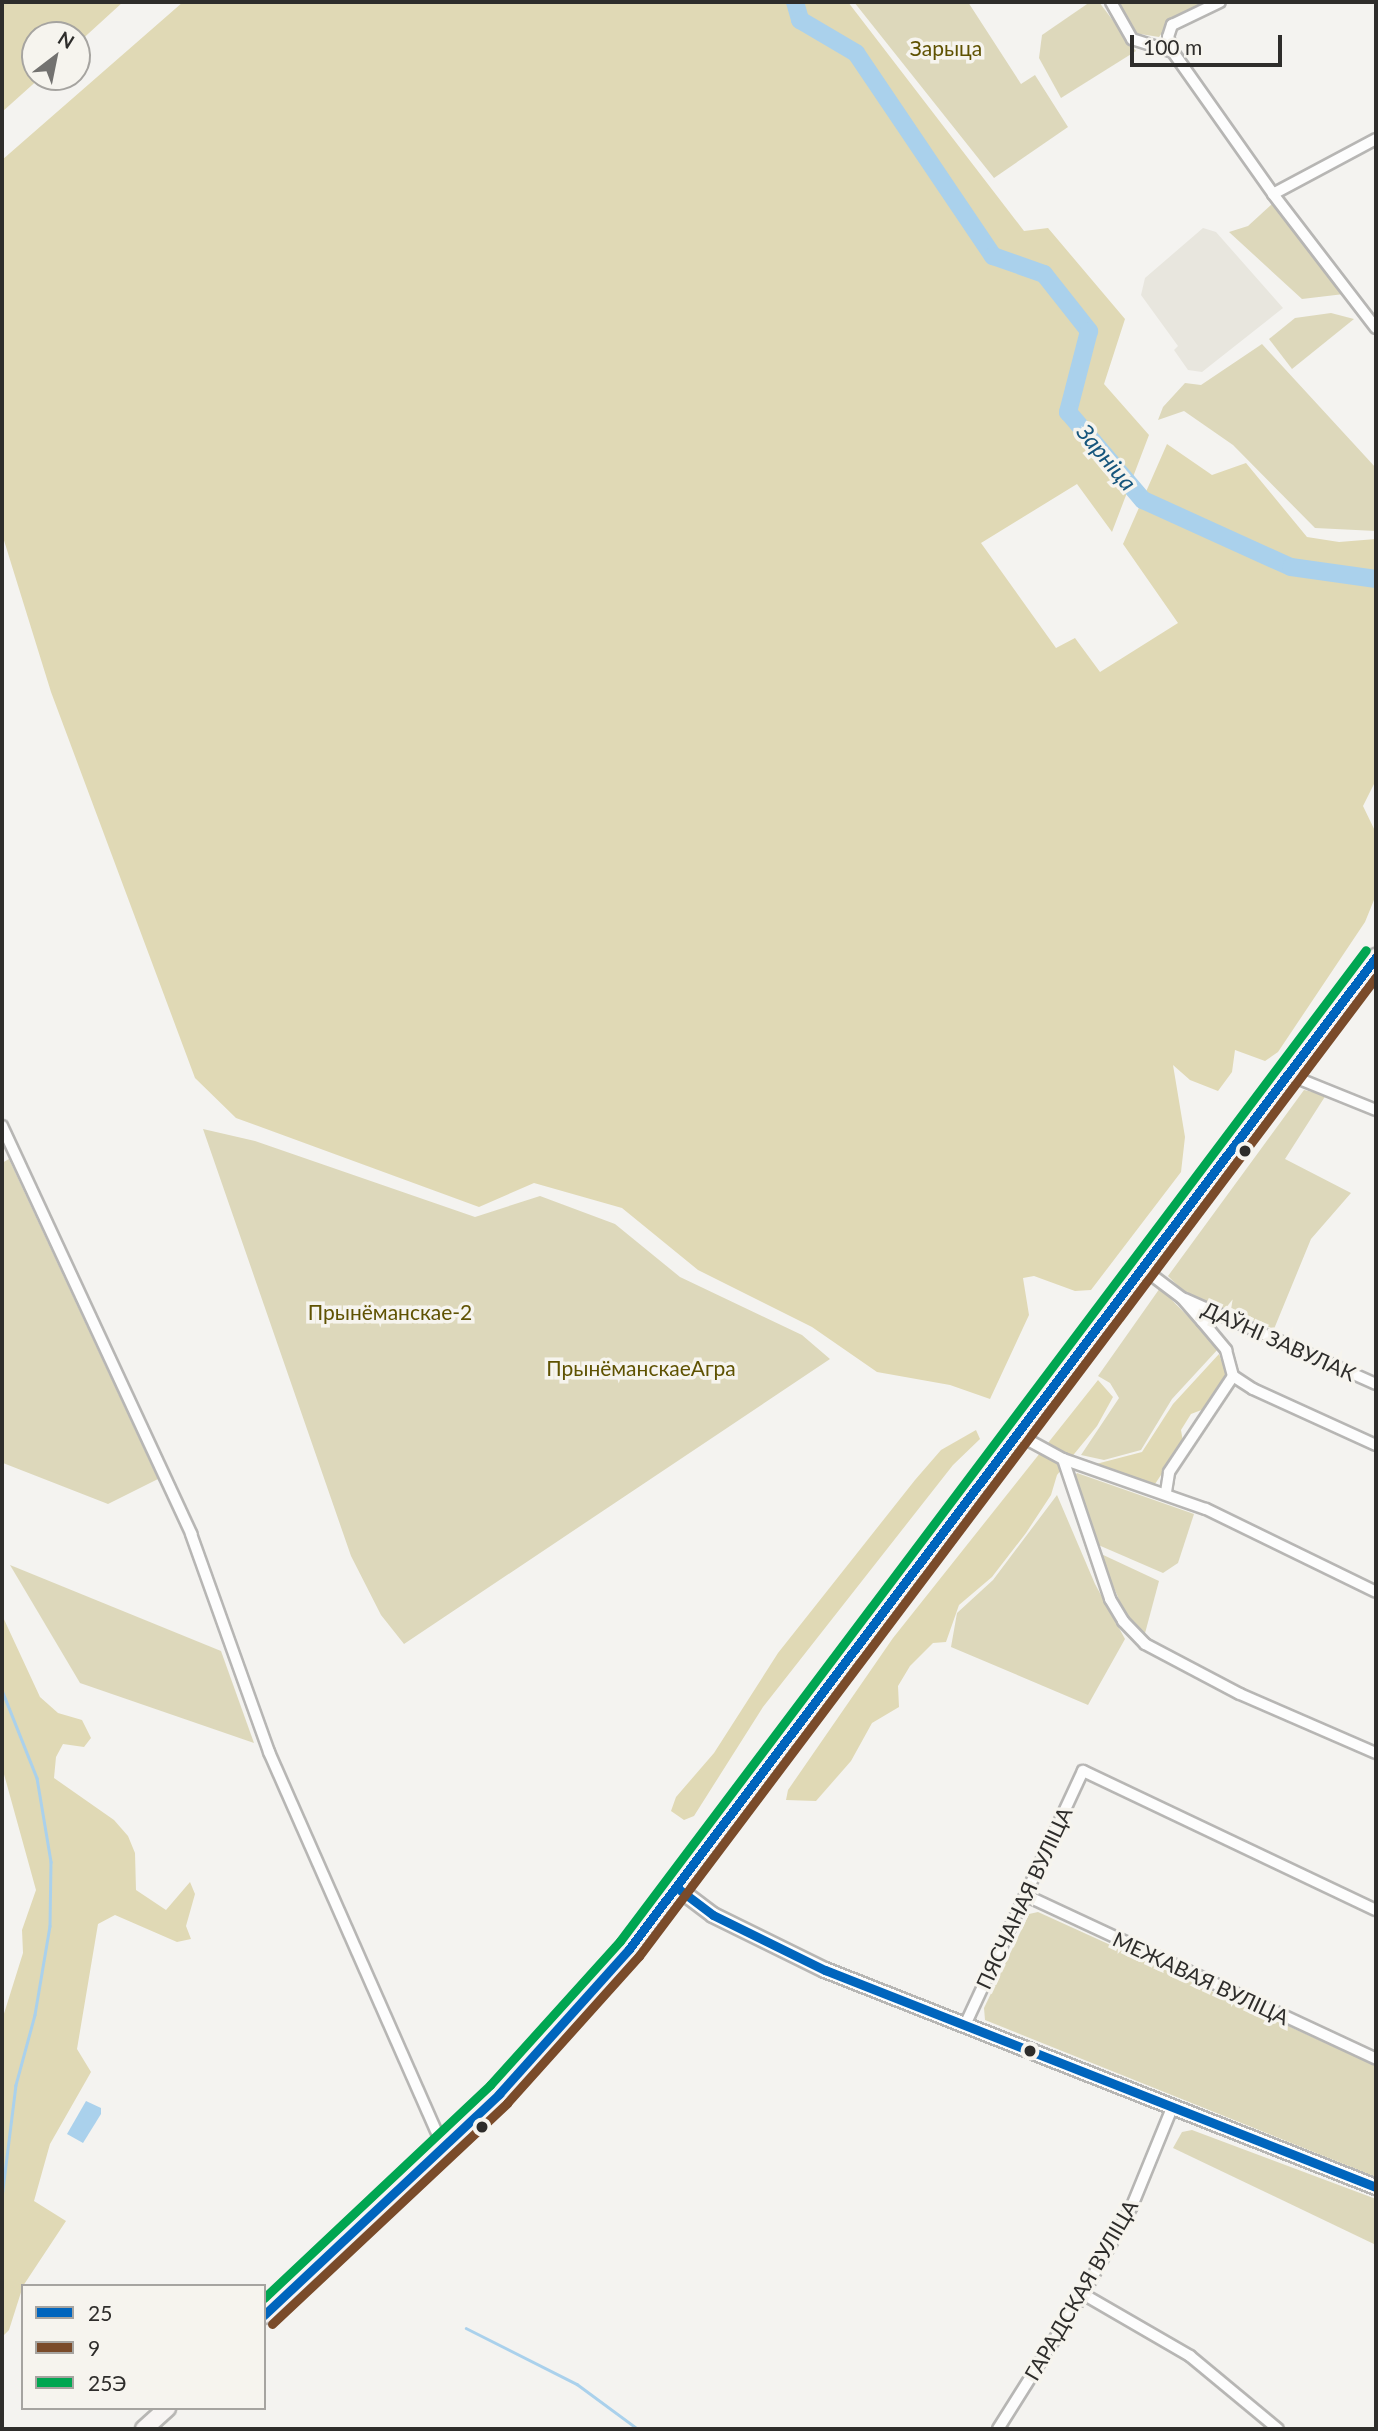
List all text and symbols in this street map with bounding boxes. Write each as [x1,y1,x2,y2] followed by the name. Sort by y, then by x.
[21,21,91,91] north arrow
[1133,21,1285,65] scale bar
[54,26,79,53] text: N
[1143,34,1202,59] text: 100 m
[910,35,982,61] park label: Зарыца
[1071,418,1143,496] water label: Зарніца
[1238,1144,1252,1158] unlabelled marker
[1198,1296,1360,1386] street label: ДАЎНІ ЗАВУЛАК
[308,1299,472,1325] park label: Прынёманскае-2
[546,1355,736,1381] park label: ПрынёманскаеАгра
[971,1803,1077,1993] street label: ПЯСЧАНАЯ ВУЛІЦА
[1109,1926,1293,2030] street label: МЕЖАВАЯ ВУЛІЦА
[1023,2044,1037,2058] unlabelled marker
[475,2120,489,2134] unlabelled marker
[1019,2195,1143,2385] street label: ГАРАДСКАЯ ВУЛІЦА
[21,2284,266,2410] legend
[88,2300,112,2325] text: 25
[88,2335,100,2360] text: 9
[88,2370,127,2395] text: 25Э

